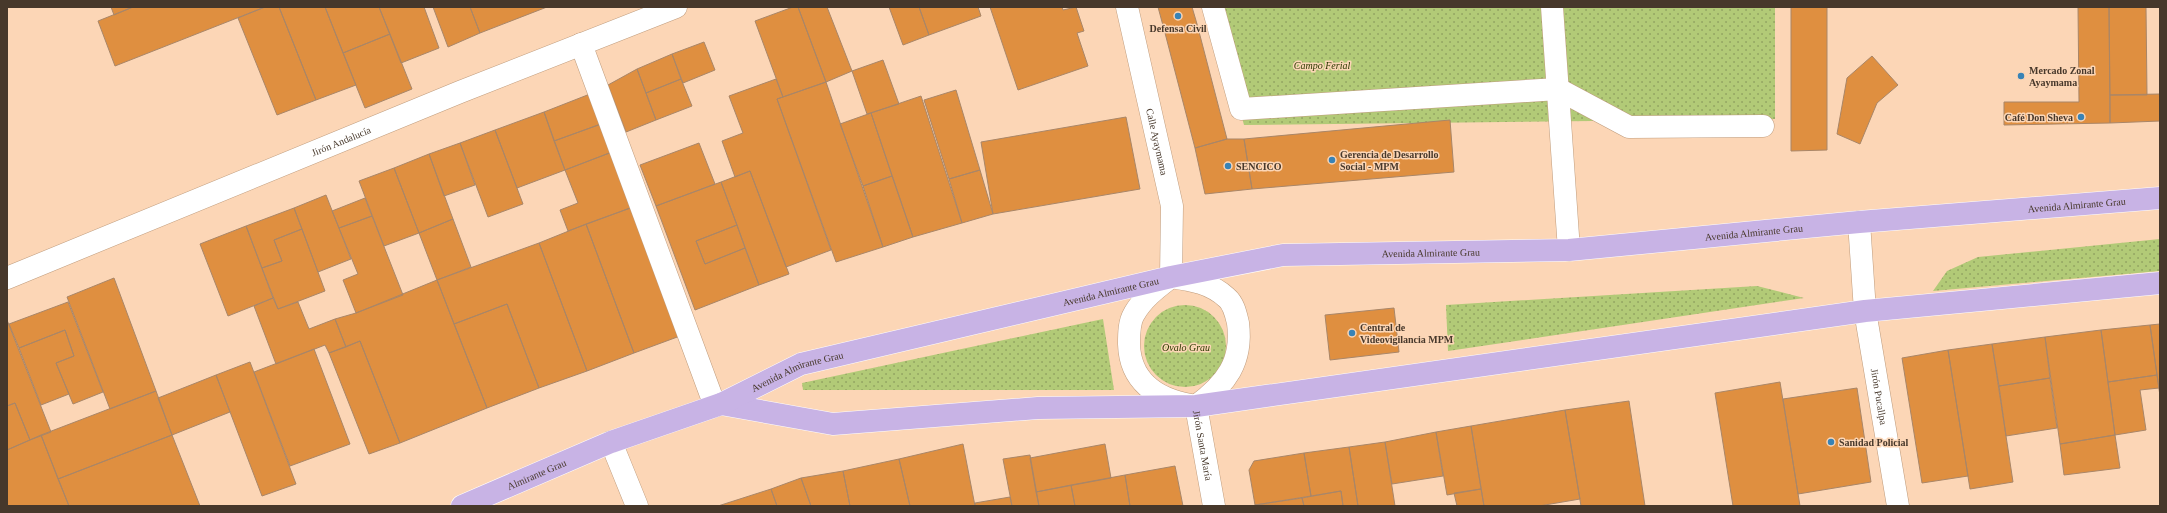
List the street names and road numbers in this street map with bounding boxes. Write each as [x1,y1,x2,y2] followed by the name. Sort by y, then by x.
[1145,107,1170,177] street label: Calle Ayaymama
[310,124,373,158] street label: Jirón Andalucía
[2027,195,2126,214] street label: Avenida Almirante Grau
[1704,222,1803,242] street label: Avenida Almirante Grau
[1382,246,1480,259] street label: Avenida Almirante Grau
[1061,275,1160,308] street label: Avenida Almirante Grau
[749,349,844,394] street label: Avenida Almirante Grau
[1869,368,1890,426] street label: Jirón Pucallpa
[1191,409,1215,482] street label: Jirón Santa María
[505,457,568,492] street label: Almirante Grau

